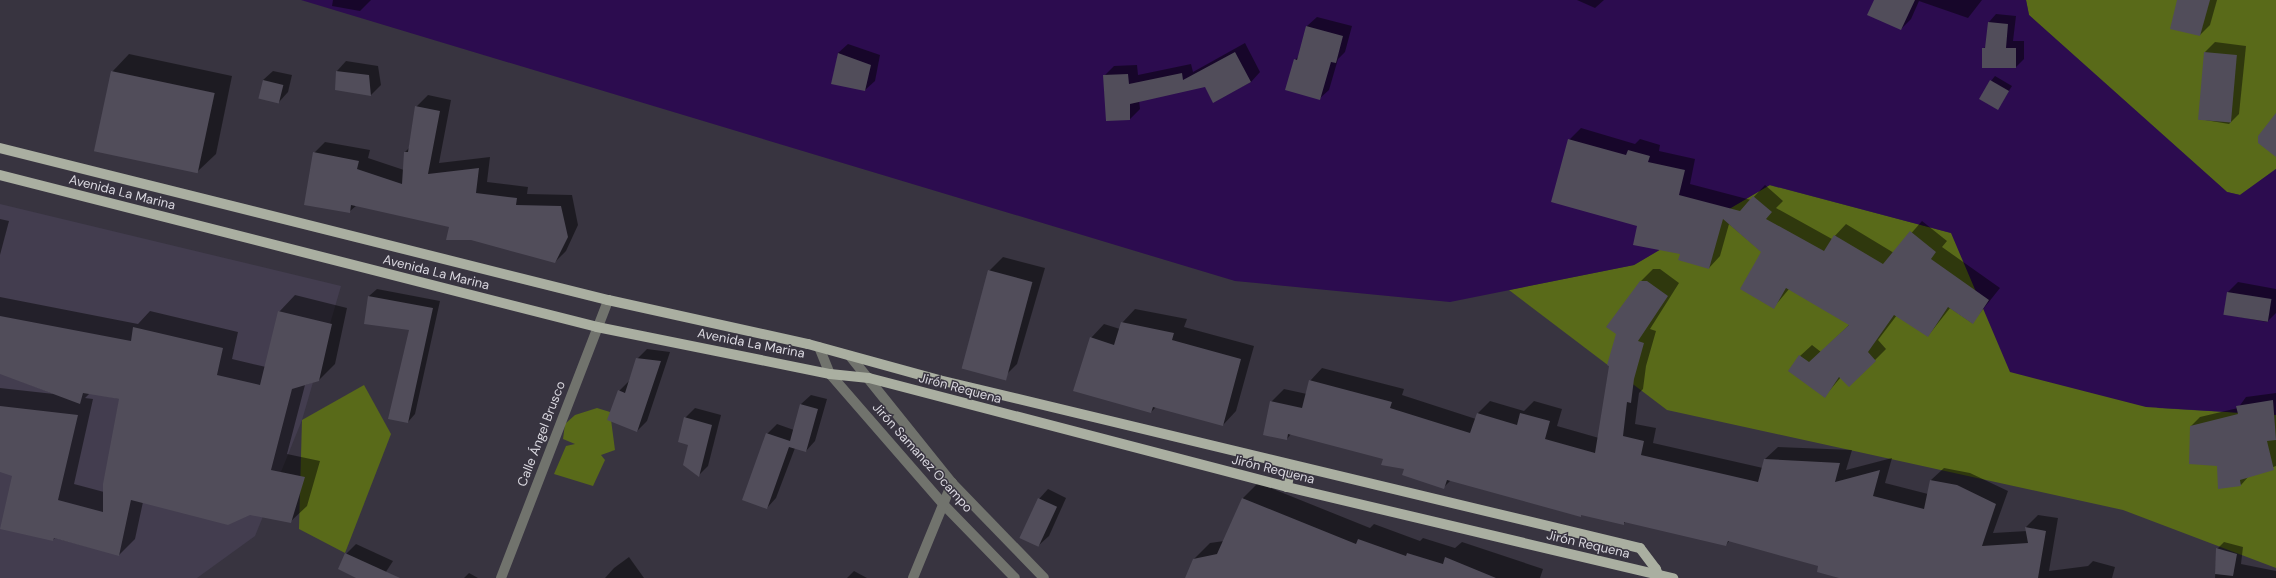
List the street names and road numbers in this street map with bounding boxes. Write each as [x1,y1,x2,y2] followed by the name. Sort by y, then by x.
[67,172,177,214] street label: Avenida La Marina
[381,252,491,294] street label: Avenida La Marina
[696,326,806,362] street label: Avenida La Marina
[917,370,1003,408] street label: Jirón Requena
[515,379,569,489] street label: Calle Ángel Brusco
[869,400,975,516] street label: Jirón Samanez Ocampo
[1230,452,1316,488] street label: Jirón Requena
[1545,528,1631,562] street label: Jirón Requena

